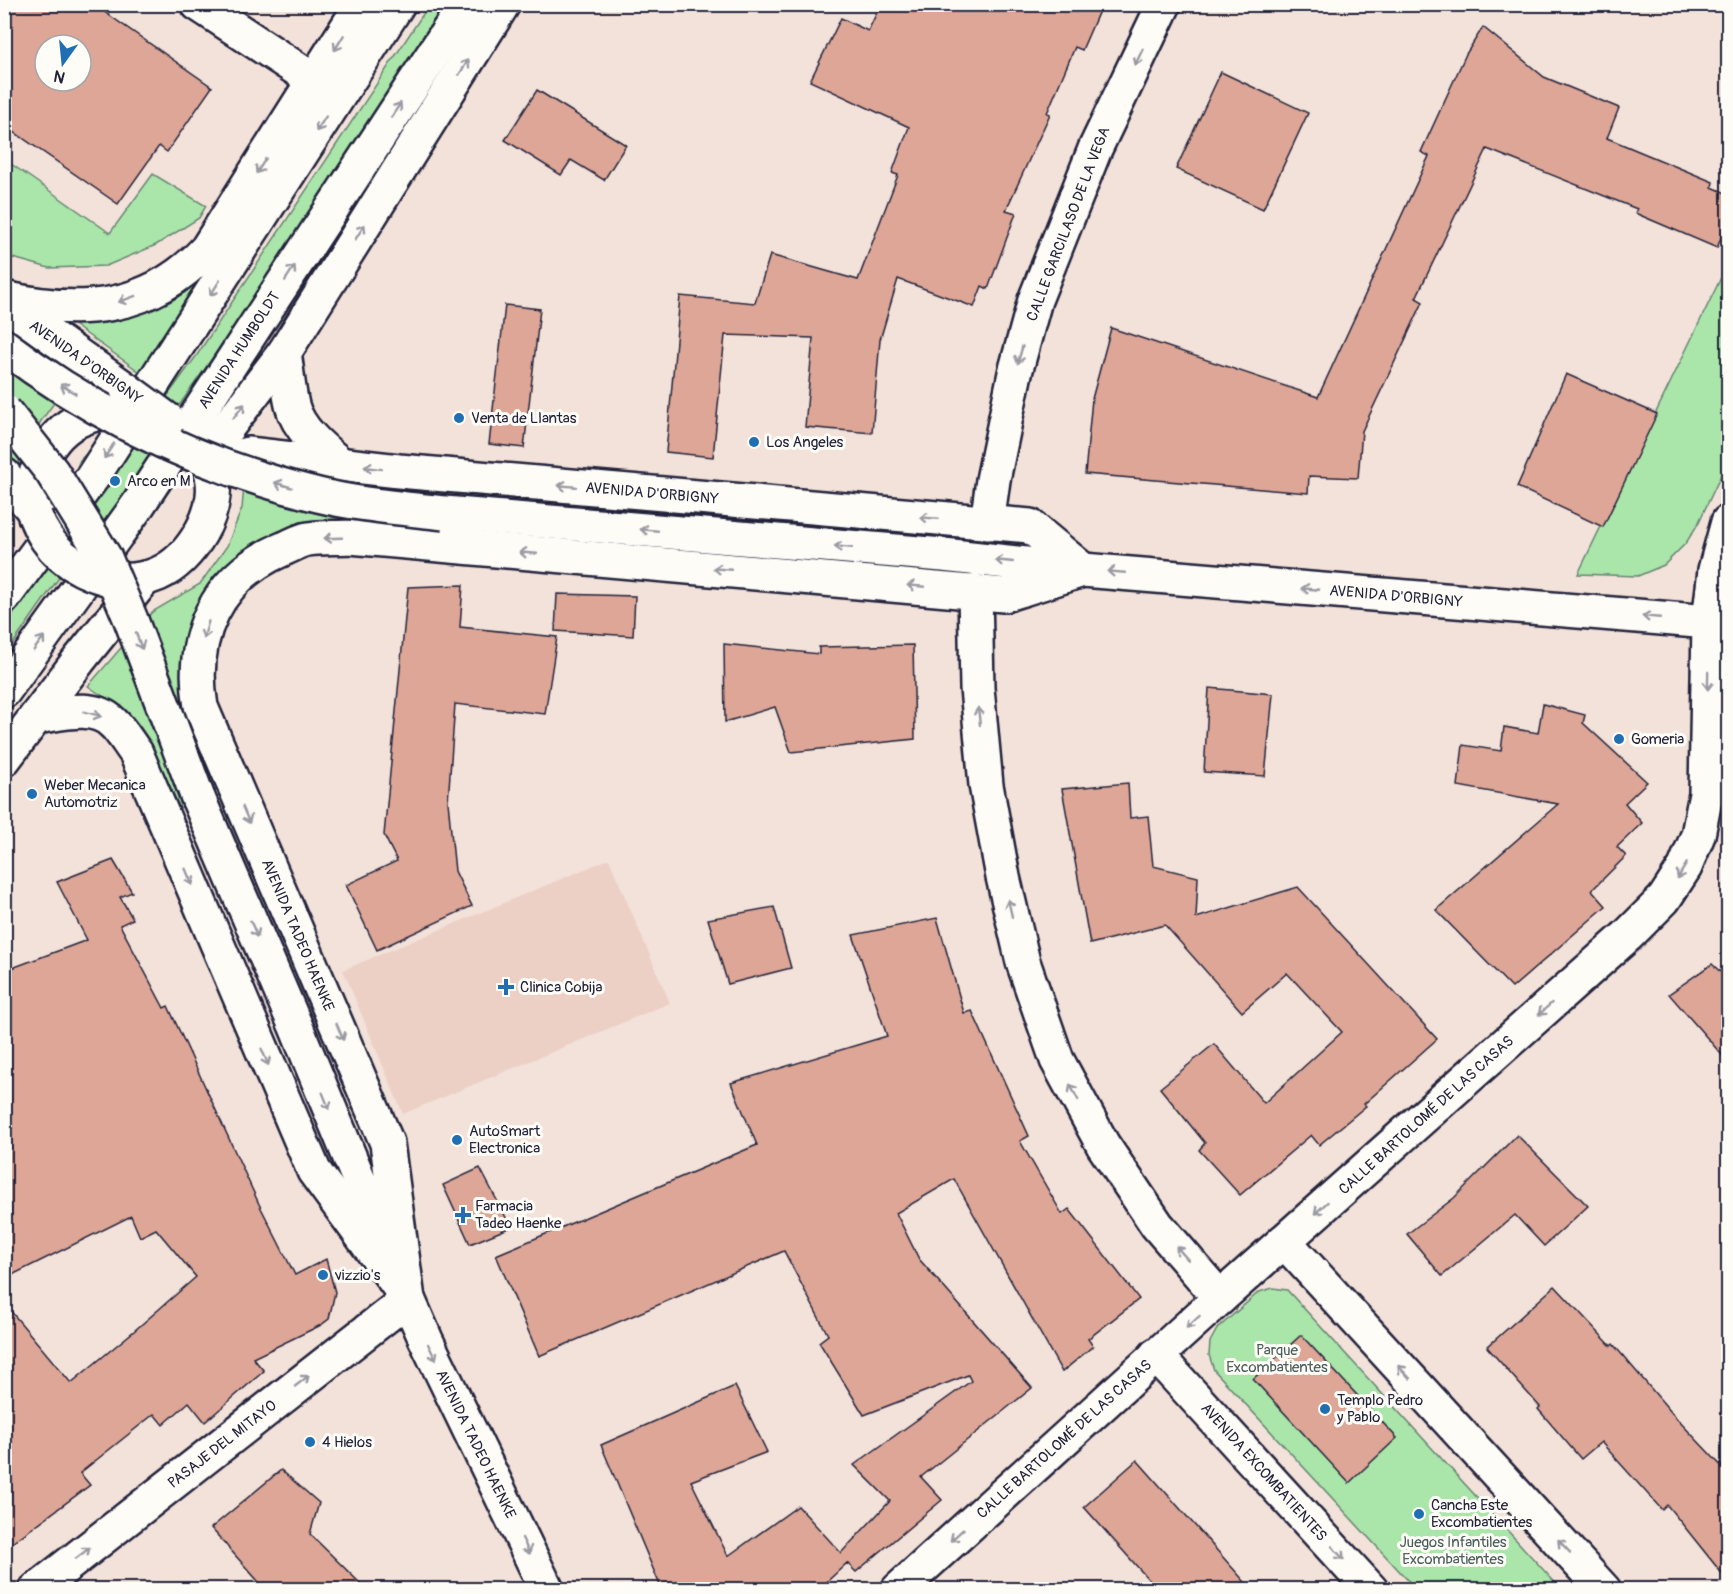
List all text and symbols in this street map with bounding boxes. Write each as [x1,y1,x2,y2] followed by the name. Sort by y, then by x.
[33,33,93,93] north arrow
[332,34,344,51] one-way arrow
[1132,48,1144,66] one-way arrow
[458,59,470,76] one-way arrow
[51,65,67,88] text: N
[391,102,403,119] one-way arrow
[315,115,327,132] one-way arrow
[1023,124,1115,324] street label: CALLE GARCILASO DE LA VEGA
[254,157,267,174] one-way arrow
[354,224,367,241] one-way arrow
[283,265,296,282] one-way arrow
[208,279,220,296] one-way arrow
[194,288,284,413] street label: AVENIDA HUMBOLDT
[118,295,137,306] one-way arrow
[25,316,146,409] street label: AVENIDA D'ORBIGNY
[1014,345,1025,364] one-way arrow
[60,383,77,395] one-way arrow
[233,404,246,420] one-way arrow
[471,409,577,428] place label: Venta de Llantas
[452,411,466,425] marker: Venta de Llantas
[766,433,844,452] place label: Los Angeles
[747,435,761,449] marker: Los Angeles
[102,443,115,460] one-way arrow
[364,462,383,473] one-way arrow
[127,472,191,491] place label: Arco en M
[108,474,122,488] marker: Arco en M
[585,478,720,509] street label: AVENIDA D'ORBIGNY
[274,479,293,490] one-way arrow
[558,480,578,491] one-way arrow
[919,512,939,523] one-way arrow
[640,524,659,535] one-way arrow
[324,532,344,544] one-way arrow
[834,541,854,552] one-way arrow
[518,547,538,558] one-way arrow
[995,556,1015,567] one-way arrow
[713,563,733,574] one-way arrow
[1106,566,1126,577] one-way arrow
[907,580,927,591] one-way arrow
[1329,581,1464,612] street label: AVENIDA D'ORBIGNY
[1300,583,1320,594] one-way arrow
[1641,611,1661,622] one-way arrow
[200,620,211,639] one-way arrow
[135,631,146,650] one-way arrow
[33,636,45,652] one-way arrow
[1702,670,1714,690] one-way arrow
[973,706,984,726] one-way arrow
[83,709,102,721] one-way arrow
[1631,730,1684,749] place label: Gomeria
[1612,732,1626,746] marker: Gomeria
[44,776,146,812] place label: Weber Mecanica Automotriz
[25,787,39,801] marker: Weber Mecanica Automotriz
[241,805,252,823] one-way arrow
[257,856,338,1014] street label: AVENIDA TADEO HAENKE
[1675,862,1687,879] one-way arrow
[183,868,195,886] one-way arrow
[1004,899,1015,918] one-way arrow
[249,919,260,938] one-way arrow
[497,978,515,996] marker: Clinica Cobija
[520,978,602,997] place label: Clinica Cobija
[1538,1002,1553,1016] one-way arrow
[334,1023,346,1041] one-way arrow
[1335,1032,1518,1199] street label: CALLE BARTOLOMÉ DE LAS CASAS
[260,1047,271,1065] one-way arrow
[1068,1083,1079,1101] one-way arrow
[321,1091,332,1109] one-way arrow
[469,1122,541,1158] place label: AutoSmart Electronica
[450,1133,464,1147] marker: AutoSmart Electronica
[475,1197,562,1233] place label: Farmacia Tadeo Haenke
[1314,1201,1329,1215] one-way arrow
[456,1208,470,1222] marker: Farmacia Tadeo Haenke
[1175,1245,1188,1261] one-way arrow
[334,1266,381,1285] place label: vizzio's
[316,1268,330,1282] marker: vizzio's
[1186,1315,1201,1329] one-way arrow
[1226,1341,1328,1377] park label: Parque Excombatientes
[426,1343,438,1361] one-way arrow
[973,1356,1156,1523] street label: CALLE BARTOLOMÉ DE LAS CASAS
[1397,1365,1411,1380] one-way arrow
[431,1367,520,1522] street label: AVENIDA TADEO HAENKE
[294,1375,310,1388] one-way arrow
[1336,1391,1423,1427] place label: Templo Pedro y Pablo
[164,1396,281,1493] street label: PASAJE DEL MITAYO
[1196,1399,1331,1545] street label: AVENIDA EXCOMBATIENTES
[1318,1402,1332,1416] marker: Templo Pedro y Pablo
[322,1433,372,1452] place label: 4 Hielos
[303,1435,317,1449] marker: 4 Hielos
[1431,1496,1533,1532] place label: Cancha Este Excombatientes
[1412,1507,1426,1521] marker: Cancha Este Excombatientes
[950,1528,965,1543] one-way arrow
[1399,1533,1507,1569] park label: Juegos Infantiles Excombatientes
[520,1537,532,1555] one-way arrow
[1557,1539,1571,1554] one-way arrow
[1330,1545,1344,1560] one-way arrow
[74,1547,90,1560] one-way arrow

